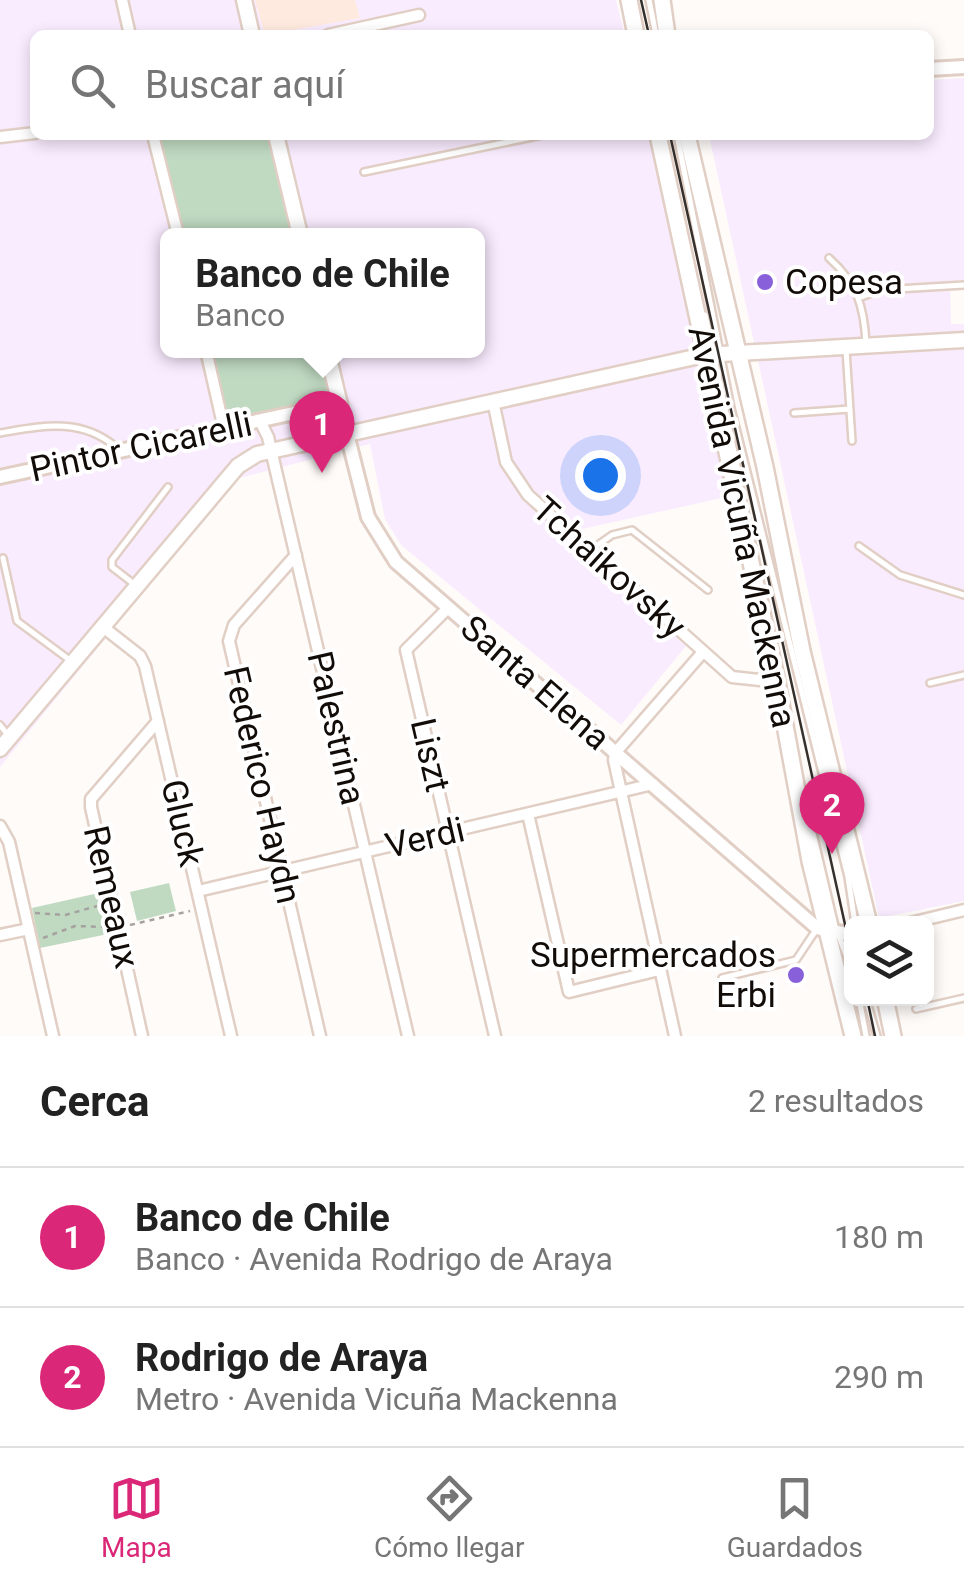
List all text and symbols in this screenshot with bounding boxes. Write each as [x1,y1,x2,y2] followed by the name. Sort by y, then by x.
[30,30,934,140] search box
[65,58,120,113] icon: search
[145,63,345,107] text: Buscar aquí
[160,228,485,358] popup
[195,252,450,296] text: Banco de Chile
[785,262,903,303] place label: Copesa
[754,271,776,293] marker: Copesa
[195,296,285,334] text: Banco
[679,322,805,732] street label: Avenida Vicuña Mackenna
[290,390,354,473] pin: 1
[26,403,256,491] street label: Pintor Cicarelli
[575,450,626,501] your location
[524,489,694,647] street label: Tchaikovsky
[452,607,618,759] street label: Santa Elena
[298,647,374,809] street label: Palestrina
[215,662,309,908] street label: Federico Haydn
[402,714,458,796] street label: Liszt
[800,772,864,854] pin: 2
[152,776,212,871] street label: Gluck
[381,809,469,867] street label: Verdi
[75,822,147,972] street label: Remeaux
[844,916,934,1006] map controls
[844,916,934,1006] button: layers
[530,935,776,1016] place label: Supermercados Erbi
[785,964,807,986] marker: Supermercados Erbi
[40,1077,150,1126] text: Cerca
[748,1082,924,1120] text: 2 resultados
[135,1196,390,1240] text: Banco de Chile
[63,1218,82,1256] text: 1
[834,1218,924,1256] text: 180 m
[135,1240,613,1278] text: Banco · Avenida Rodrigo de Araya
[135,1336,428,1380] text: Rodrigo de Araya
[63,1358,82,1396] text: 2
[834,1358,924,1396] text: 290 m
[135,1380,618,1418] text: Metro · Avenida Vicuña Mackenna
[101,1471,172,1564] tab: Mapa
[374,1471,525,1564] tab: Cómo llegar
[727,1471,863,1564] tab: Guardados

